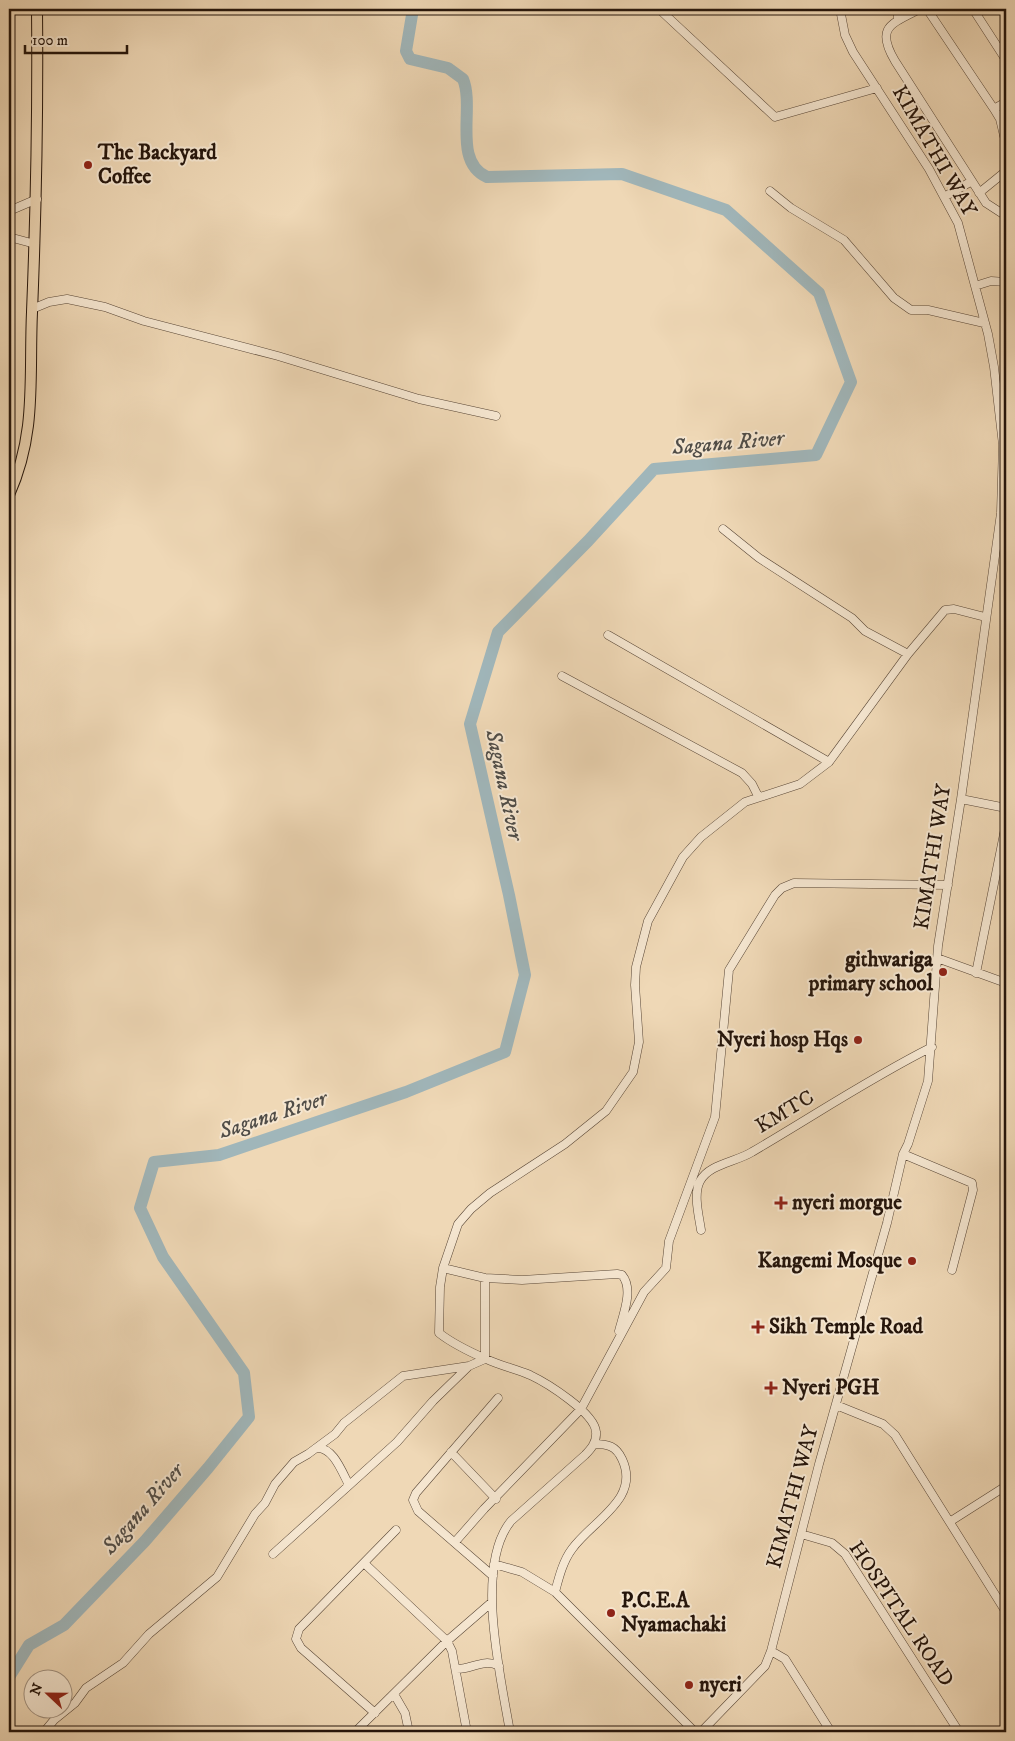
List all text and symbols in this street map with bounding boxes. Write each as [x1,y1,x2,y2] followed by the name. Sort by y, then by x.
[25,22,128,54] scale bar
[32,31,68,50] text: 100 m
[886,81,982,222] street label: KIMATHI WAY
[97,140,217,190] place label: The Backyard Coffee
[82,159,94,171] marker: The Backyard Coffee
[670,424,787,461] water label: Sagana River
[479,726,529,845] water label: Sagana River
[909,782,957,932] street label: KIMATHI WAY
[808,947,934,997] place label: githwariga primary school
[937,966,949,978] marker: githwariga primary school
[717,1027,848,1053] place label: Nyeri hosp Hqs
[852,1034,864,1046] marker: Nyeri hosp Hqs
[215,1084,333,1145] water label: Sagana River
[751,1084,819,1140] street label: KMTC
[792,1190,902,1216] place label: nyeri morgue
[774,1196,788,1210] marker: nyeri morgue
[757,1248,902,1274] place label: Kangemi Mosque
[906,1255,918,1267] marker: Kangemi Mosque
[769,1314,923,1340] place label: Sikh Temple Road
[751,1320,765,1334] marker: Sikh Temple Road
[782,1375,880,1401] place label: Nyeri PGH
[764,1381,778,1395] marker: Nyeri PGH
[761,1422,825,1571] street label: KIMATHI WAY
[95,1456,191,1561] water label: Sagana River
[843,1536,959,1692] street label: HOSPITAL ROAD
[621,1588,727,1638] place label: P.C.E.A Nyamachaki
[605,1607,617,1619] marker: P.C.E.A Nyamachaki
[22,1668,72,1718] north arrow
[699,1672,742,1698] place label: nyeri
[683,1679,695,1691] marker: nyeri
[26,1680,48,1698] text: N

